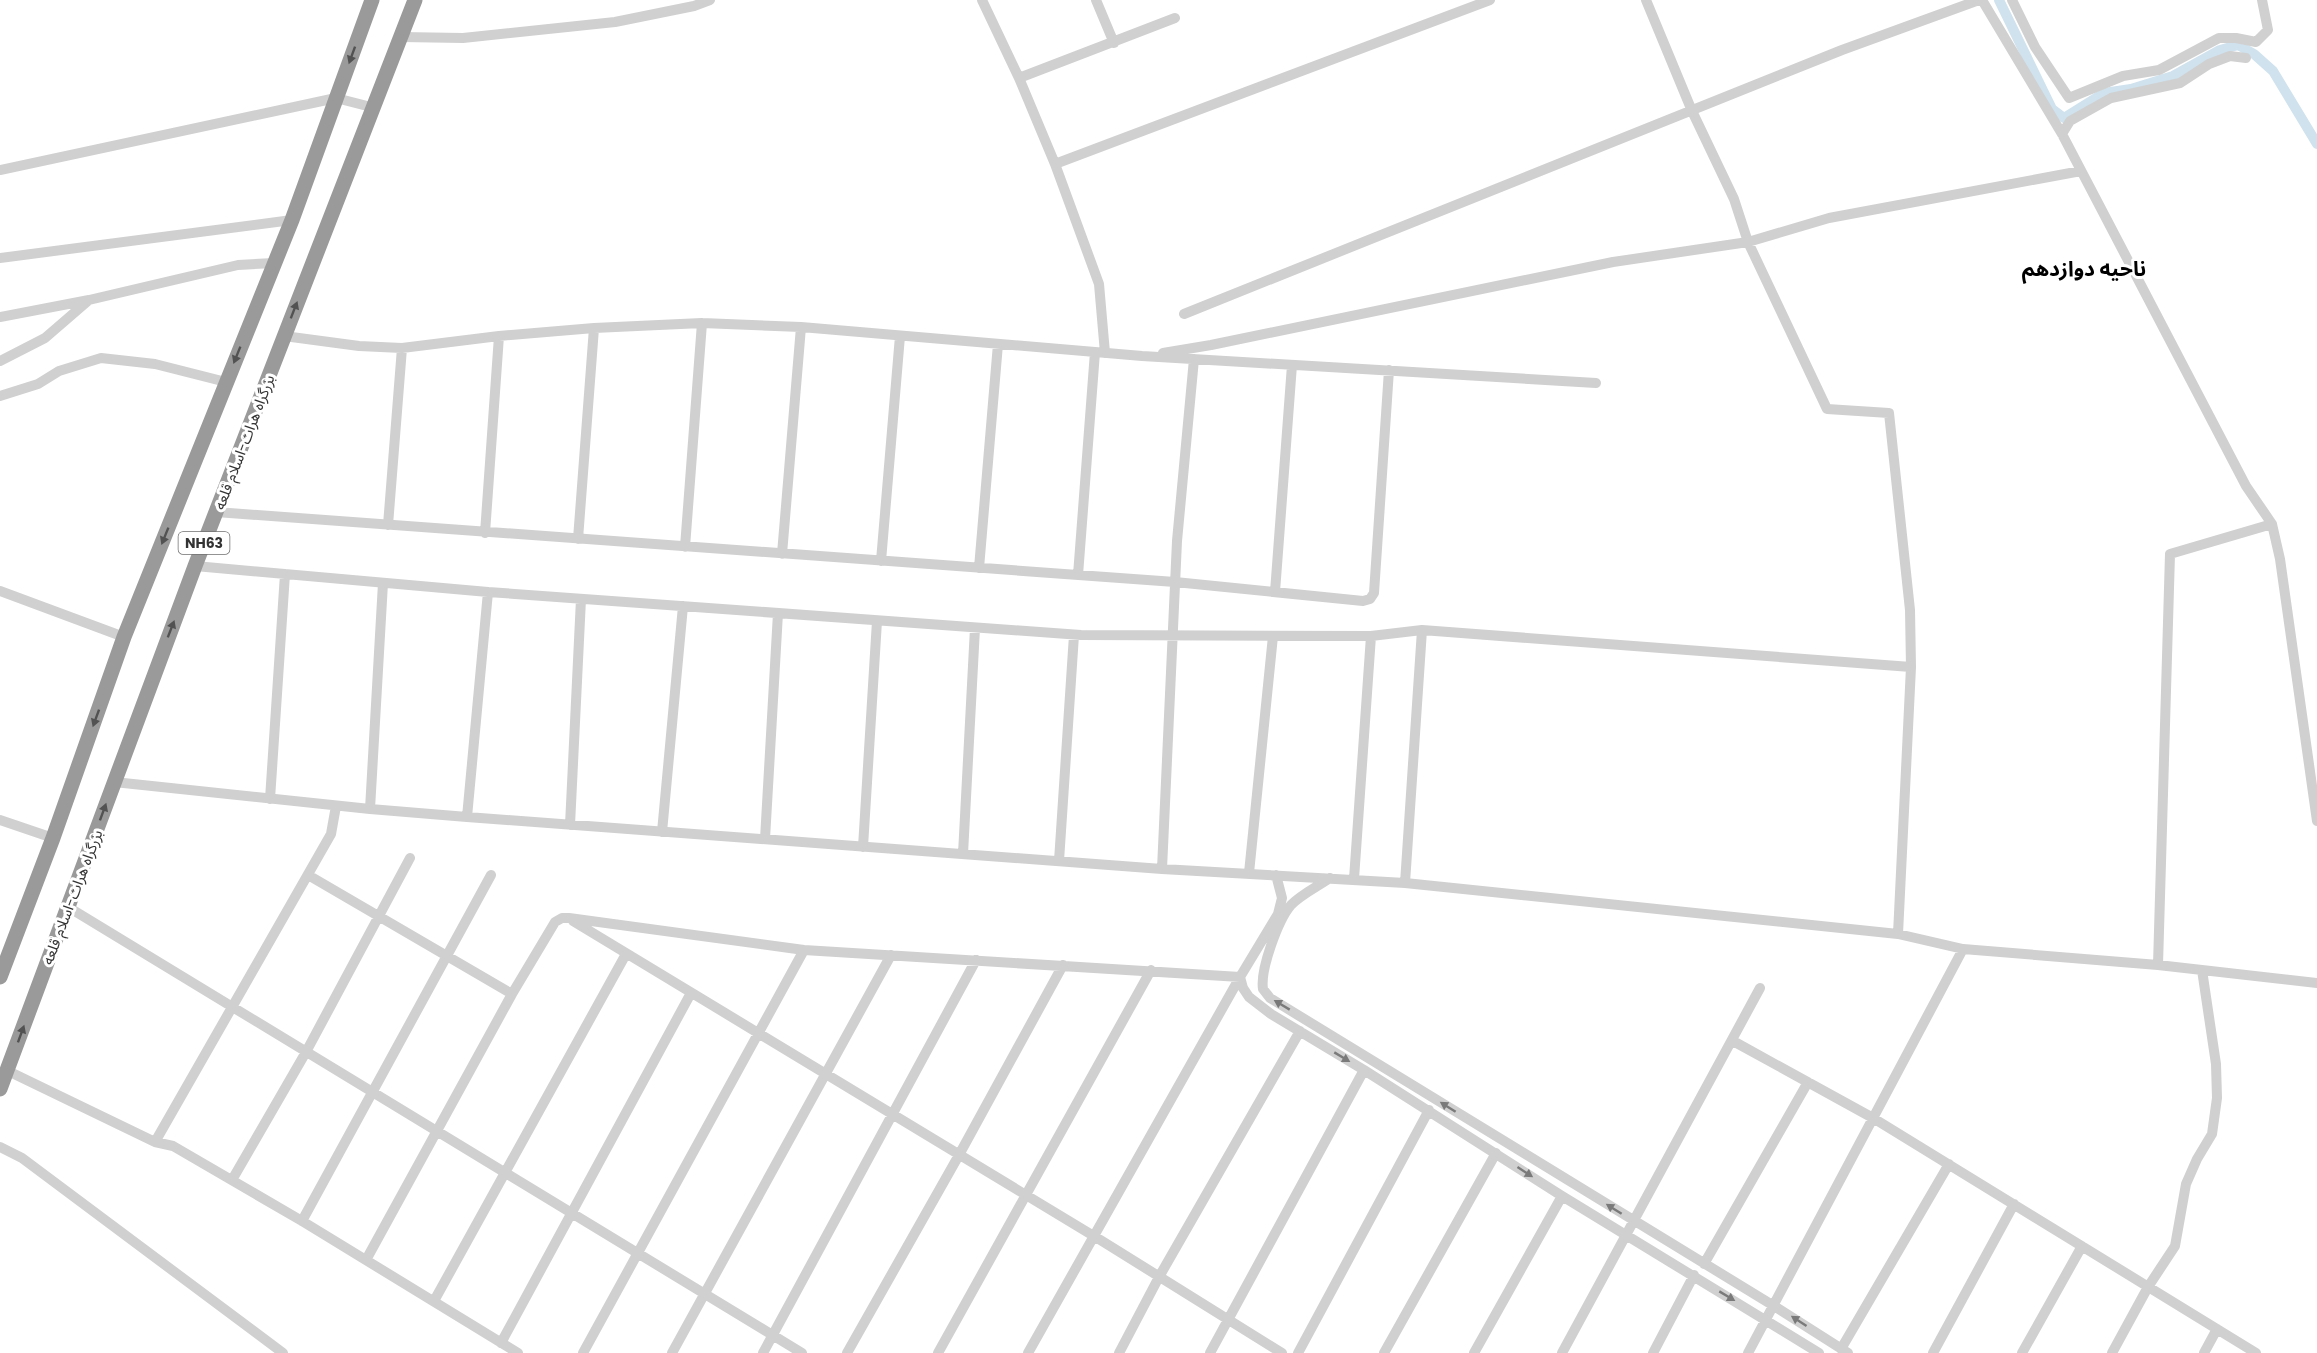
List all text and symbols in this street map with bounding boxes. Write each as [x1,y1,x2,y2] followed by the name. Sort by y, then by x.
[347,46,357,64] one-way arrow
[2022,254,2146,284] district label: ناحیه دوازدهم
[290,301,300,319] one-way arrow
[232,346,242,364] one-way arrow
[209,371,280,513] street label: بزرگراه هرات-اسلام قلعه
[160,527,170,545] one-way arrow
[178,532,230,554] road number: NH63
[166,620,176,638] one-way arrow
[90,709,100,727] one-way arrow
[99,803,109,821] one-way arrow
[37,826,108,968] street label: بزرگراه هرات-اسلام قلعه
[1274,1000,1290,1011] one-way arrow
[17,1025,26,1043] one-way arrow
[1334,1051,1350,1062] one-way arrow
[1440,1101,1456,1112] one-way arrow
[1517,1166,1533,1177] one-way arrow
[1606,1204,1622,1215] one-way arrow
[1719,1290,1735,1301] one-way arrow
[1790,1316,1807,1327] one-way arrow

